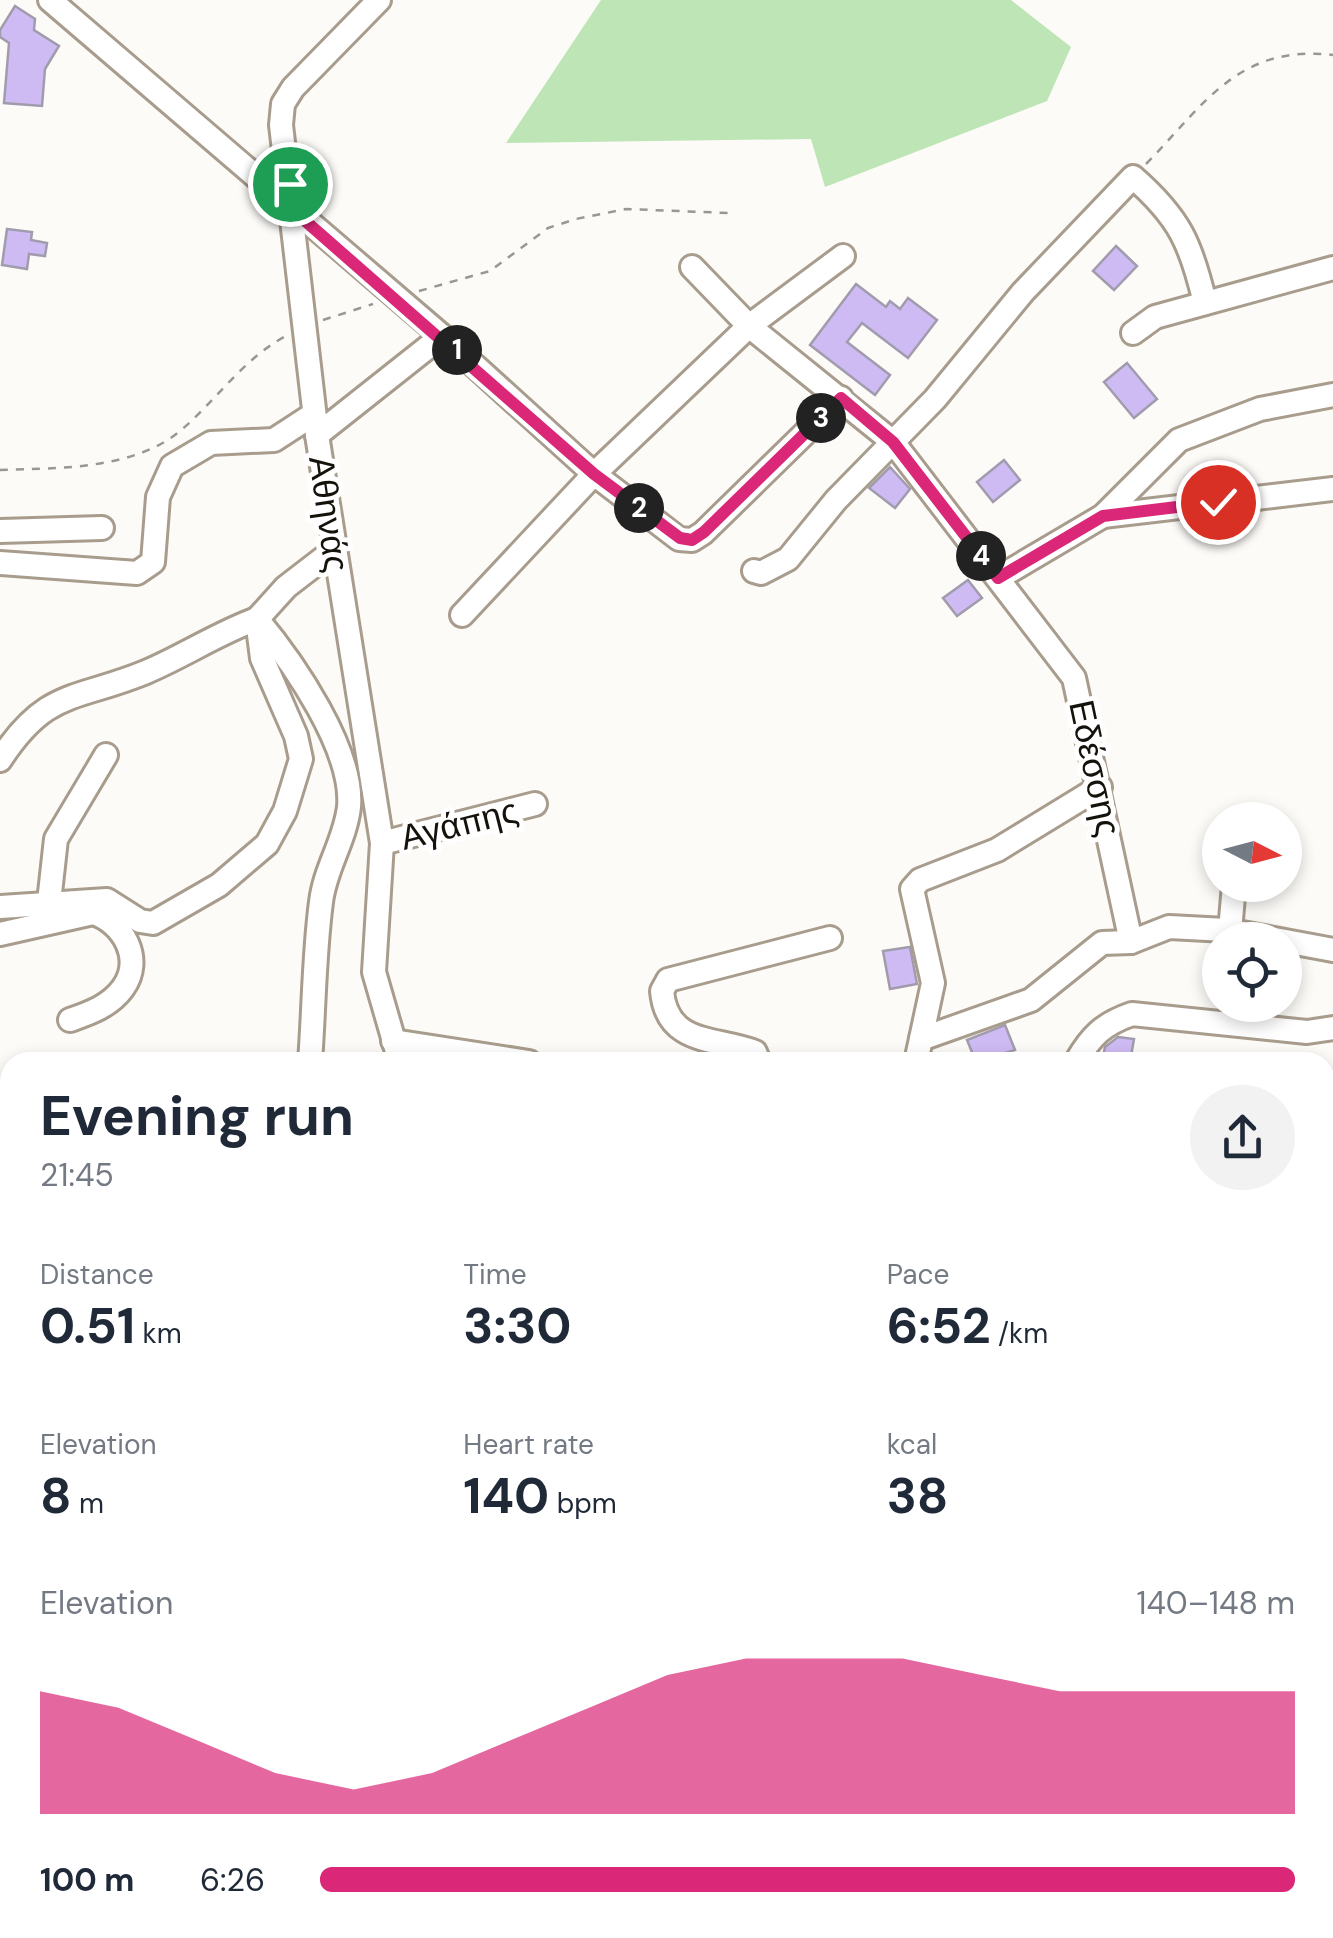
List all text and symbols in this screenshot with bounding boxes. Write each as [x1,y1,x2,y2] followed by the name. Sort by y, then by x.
[248,142,333,227] pin
[263,157,318,212] icon: arrive
[432,325,482,375] pin: 1
[452,331,462,368] text: 1
[796,393,846,443] pin: 3
[813,399,829,436] text: 3
[298,453,360,575] street label: Αθηνάς
[1176,460,1261,545] pin
[1191,475,1246,530] icon: check
[614,483,664,533] pin: 2
[631,489,647,526] text: 2
[956,531,1006,581] pin: 4
[972,537,990,574] text: 4
[1058,696,1132,840] street label: Εδέσσης
[396,787,522,861] street label: Αγάπης
[1202,802,1302,902] north arrow
[1202,802,1302,1022] map controls
[1202,922,1302,1022] button: locate
[40,1080,354,1152] text: Evening run
[1190,1085,1295,1190] button: share
[40,1154,114,1196] text: 21:45
[40,1256,154,1293] text: Distance
[463,1256,527,1293] text: Time
[887,1256,949,1293] text: Pace
[40,1293,135,1359] text: 0.51
[463,1293,572,1359] text: 3:30
[887,1293,991,1359] text: 6:52
[135,1315,182,1352] text: km
[991,1315,1048,1352] text: /km
[40,1426,157,1463] text: Elevation
[463,1426,594,1463] text: Heart rate
[887,1426,937,1463] text: kcal
[40,1463,72,1529] text: 8
[463,1463,549,1529] text: 140
[887,1463,948,1529] text: 38
[72,1485,104,1522] text: m
[549,1485,617,1522] text: bpm
[40,1582,173,1624] text: Elevation
[1136,1582,1295,1624] text: 140–148 m
[40,1859,134,1901] text: 100 m
[200,1859,265,1901] text: 6:26

